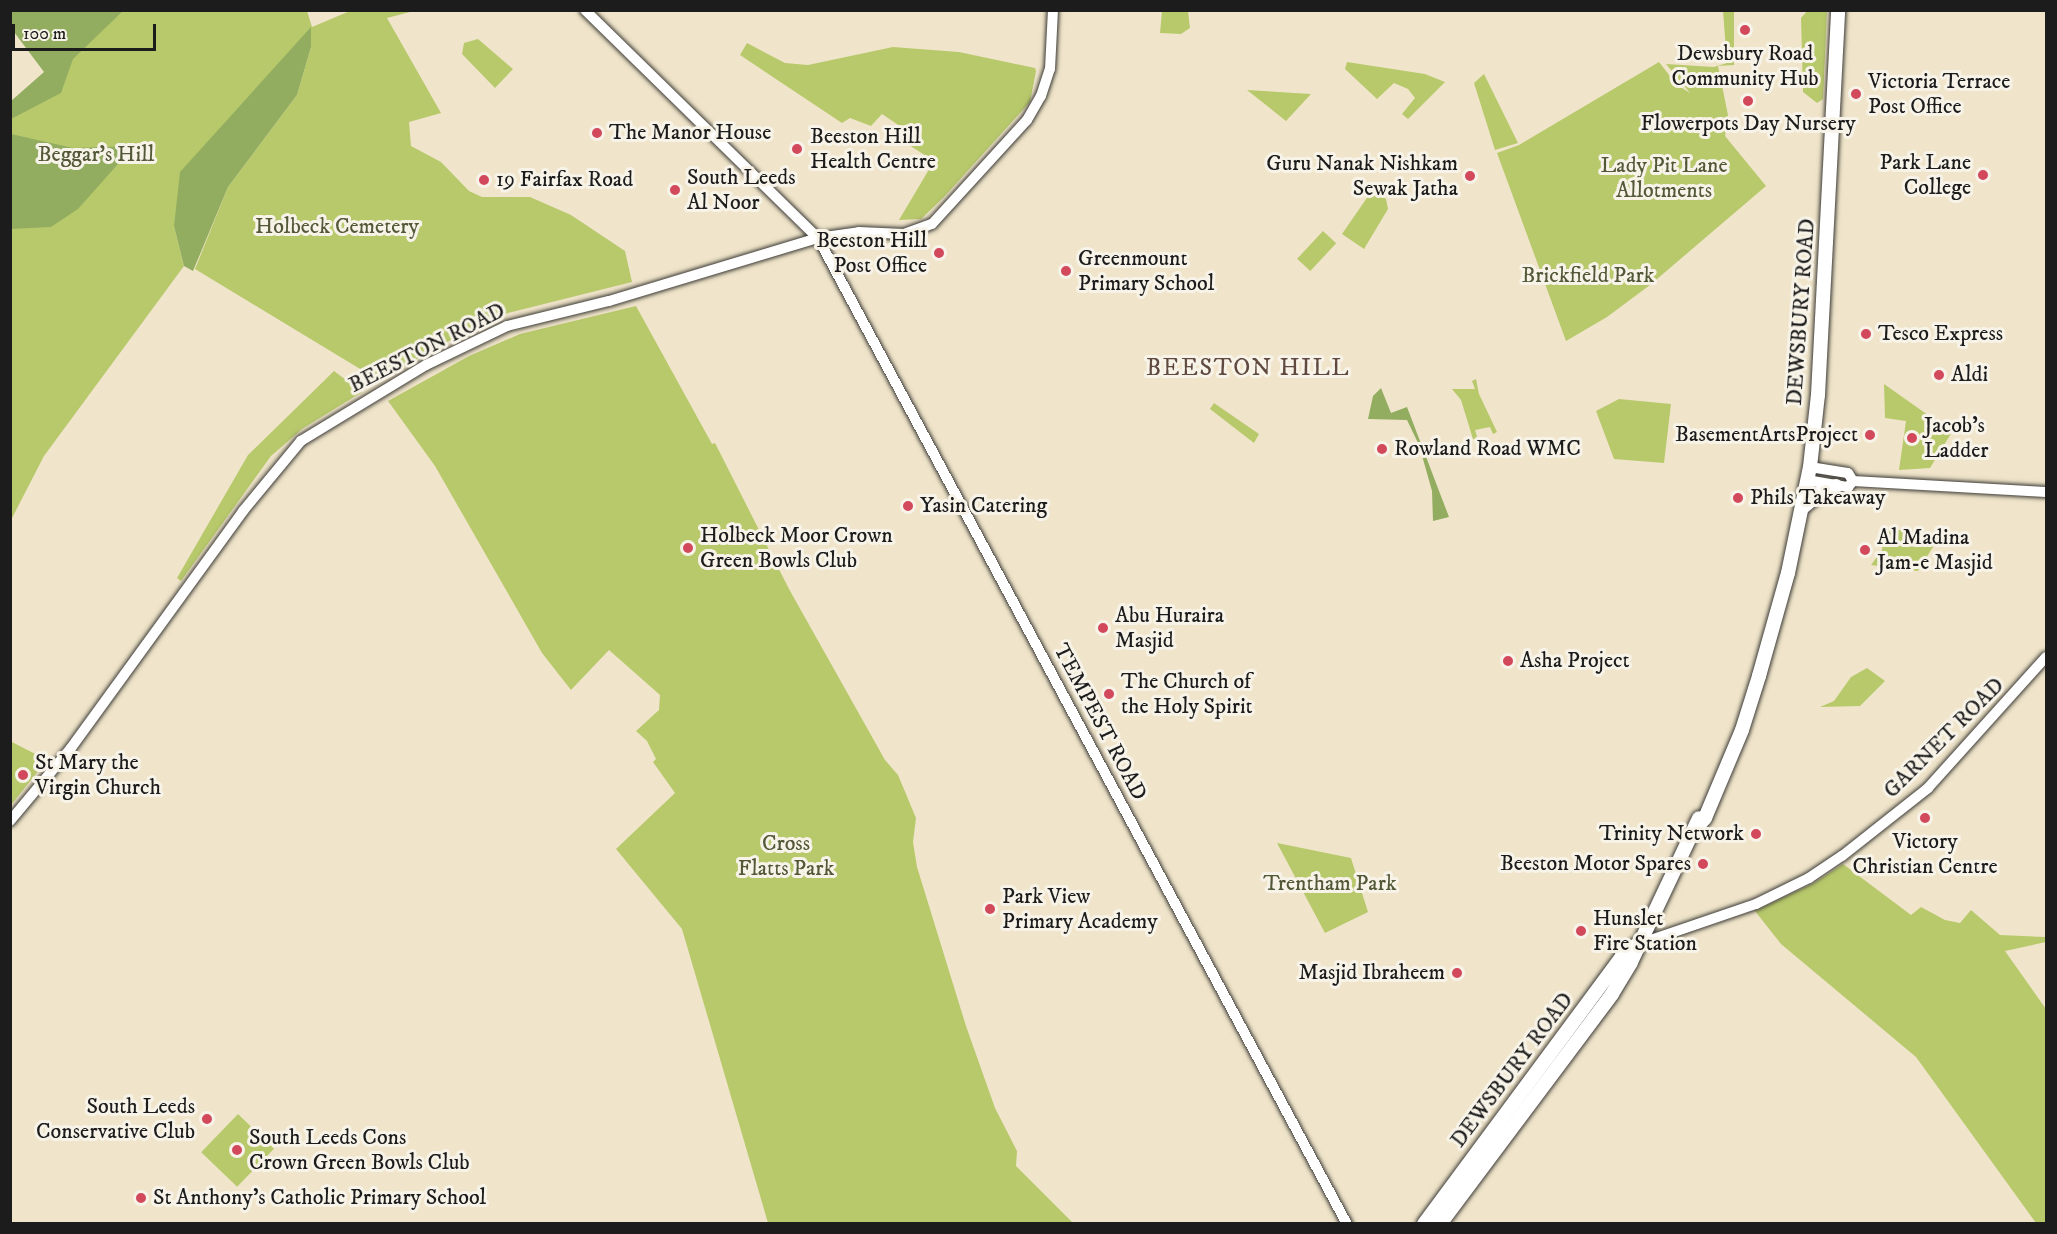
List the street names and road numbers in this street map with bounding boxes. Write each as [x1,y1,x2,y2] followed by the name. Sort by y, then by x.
[1781,218,1821,406] street label: DEWSBURY ROAD
[345,297,509,399] street label: BEESTON ROAD
[1048,639,1152,805] street label: TEMPEST ROAD
[1878,672,2010,804] street label: GARNET ROAD
[1445,987,1579,1153] street label: DEWSBURY ROAD

